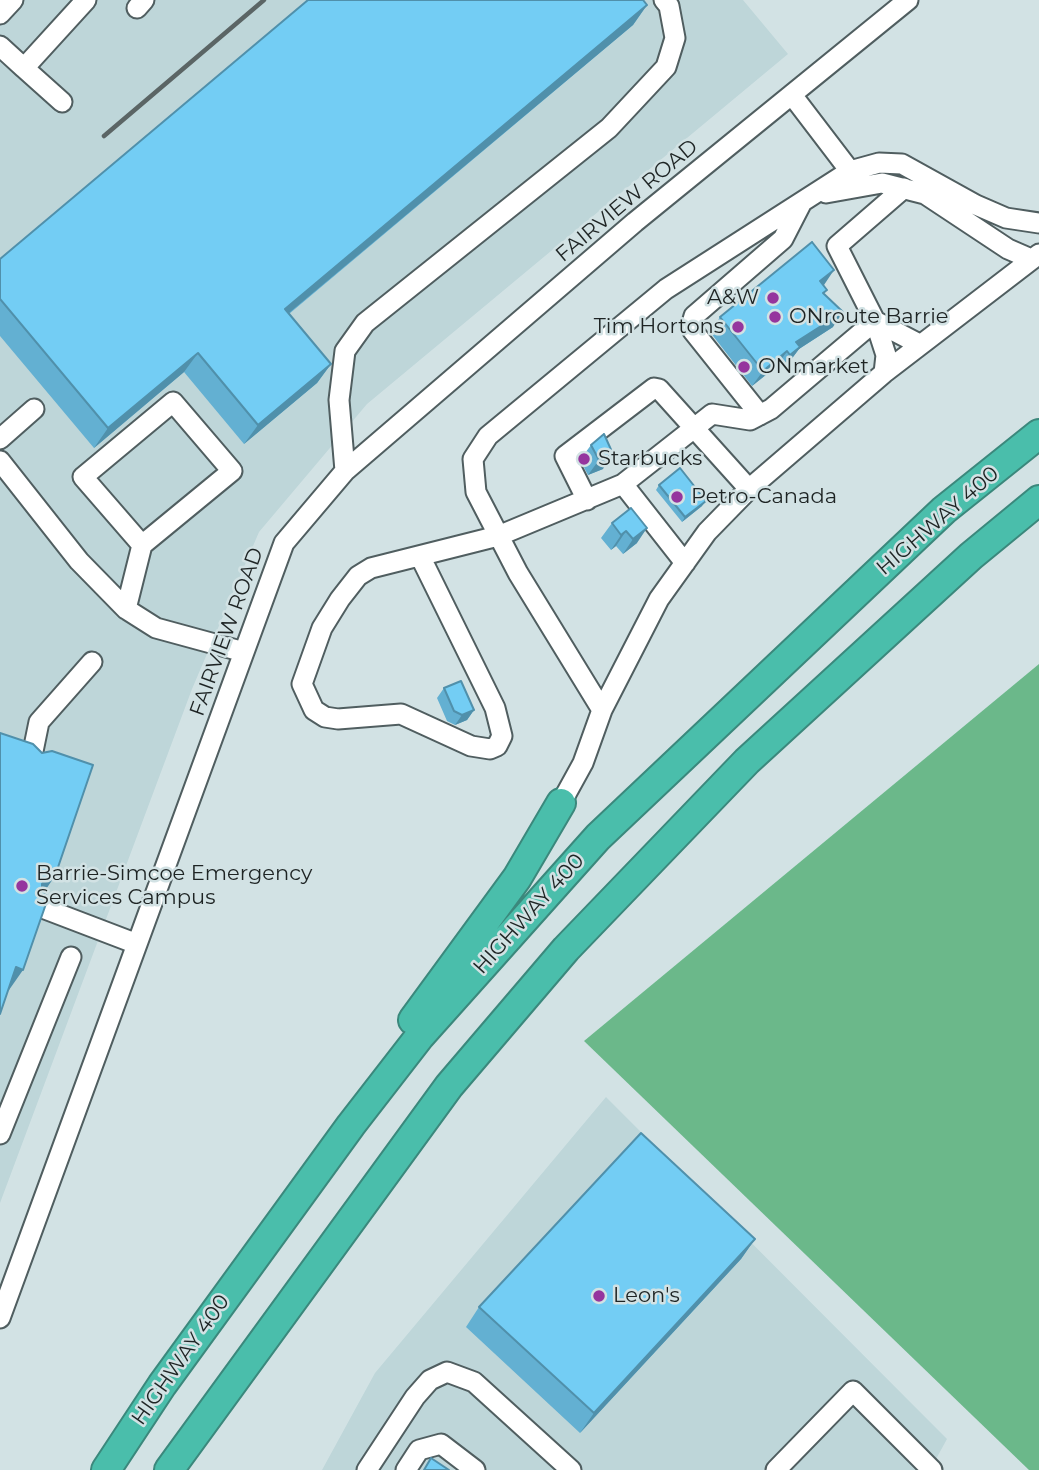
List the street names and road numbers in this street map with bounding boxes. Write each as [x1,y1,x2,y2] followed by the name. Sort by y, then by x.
[551,134,703,268] street label: FAIRVIEW ROAD
[872,461,1004,581] street label: HIGHWAY 400
[185,544,269,720] street label: FAIRVIEW ROAD
[468,849,590,979] street label: HIGHWAY 400
[127,1290,235,1430] street label: HIGHWAY 400

